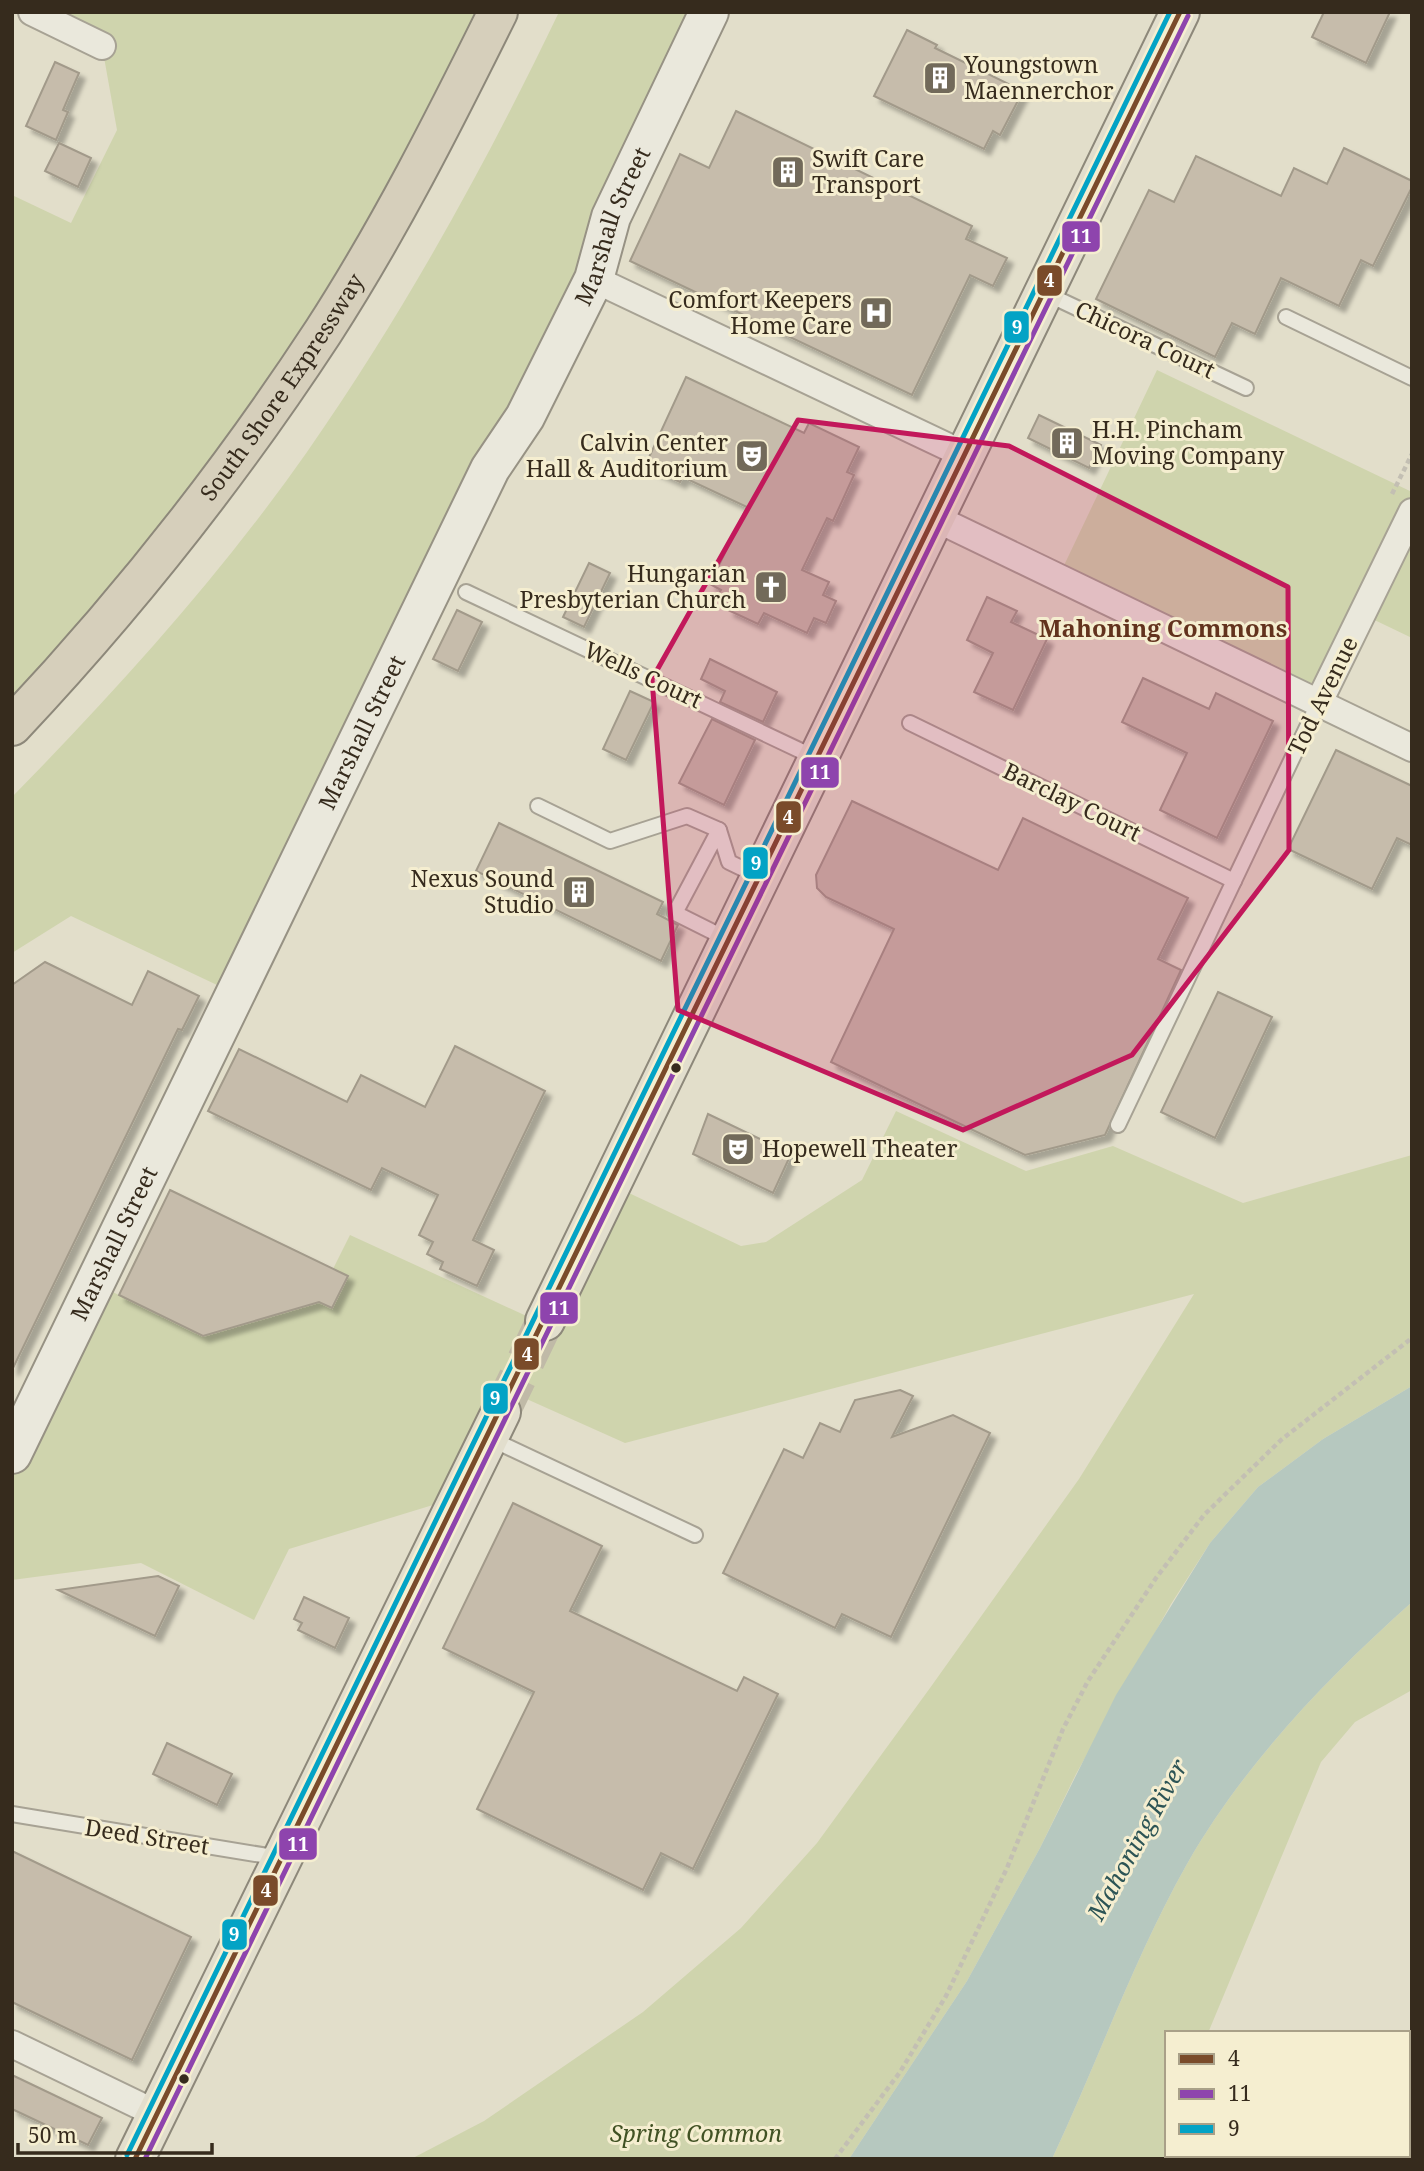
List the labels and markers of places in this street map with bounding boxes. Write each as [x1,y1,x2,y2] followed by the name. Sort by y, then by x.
[963,48,1114,106] place label: Youngstown Maennerchor
[921,59,959,97] building icon: Youngstown Maennerchor
[812,142,924,200] place label: Swift Care Transport
[769,153,807,191] building icon: Swift Care Transport
[668,283,852,341] place label: Comfort Keepers Home Care
[857,294,895,332] hospital icon: Comfort Keepers Home Care
[1092,413,1284,471] place label: H.H. Pincham Moving Company
[1048,424,1086,462] building icon: H.H. Pincham Moving Company
[526,426,728,484] place label: Calvin Center Hall & Auditorium
[733,437,771,475] theatre icon: Calvin Center Hall & Auditorium
[519,557,746,615] place label: Hungarian Presbyterian Church
[752,568,790,606] church icon: Hungarian Presbyterian Church
[411,862,554,920] place label: Nexus Sound Studio
[560,873,598,911] building icon: Nexus Sound Studio
[669,1061,683,1075] unlabelled marker
[719,1130,757,1168] theatre icon: Hopewell Theater
[762,1132,958,1164] place label: Hopewell Theater
[177,2072,191,2086] unlabelled marker

